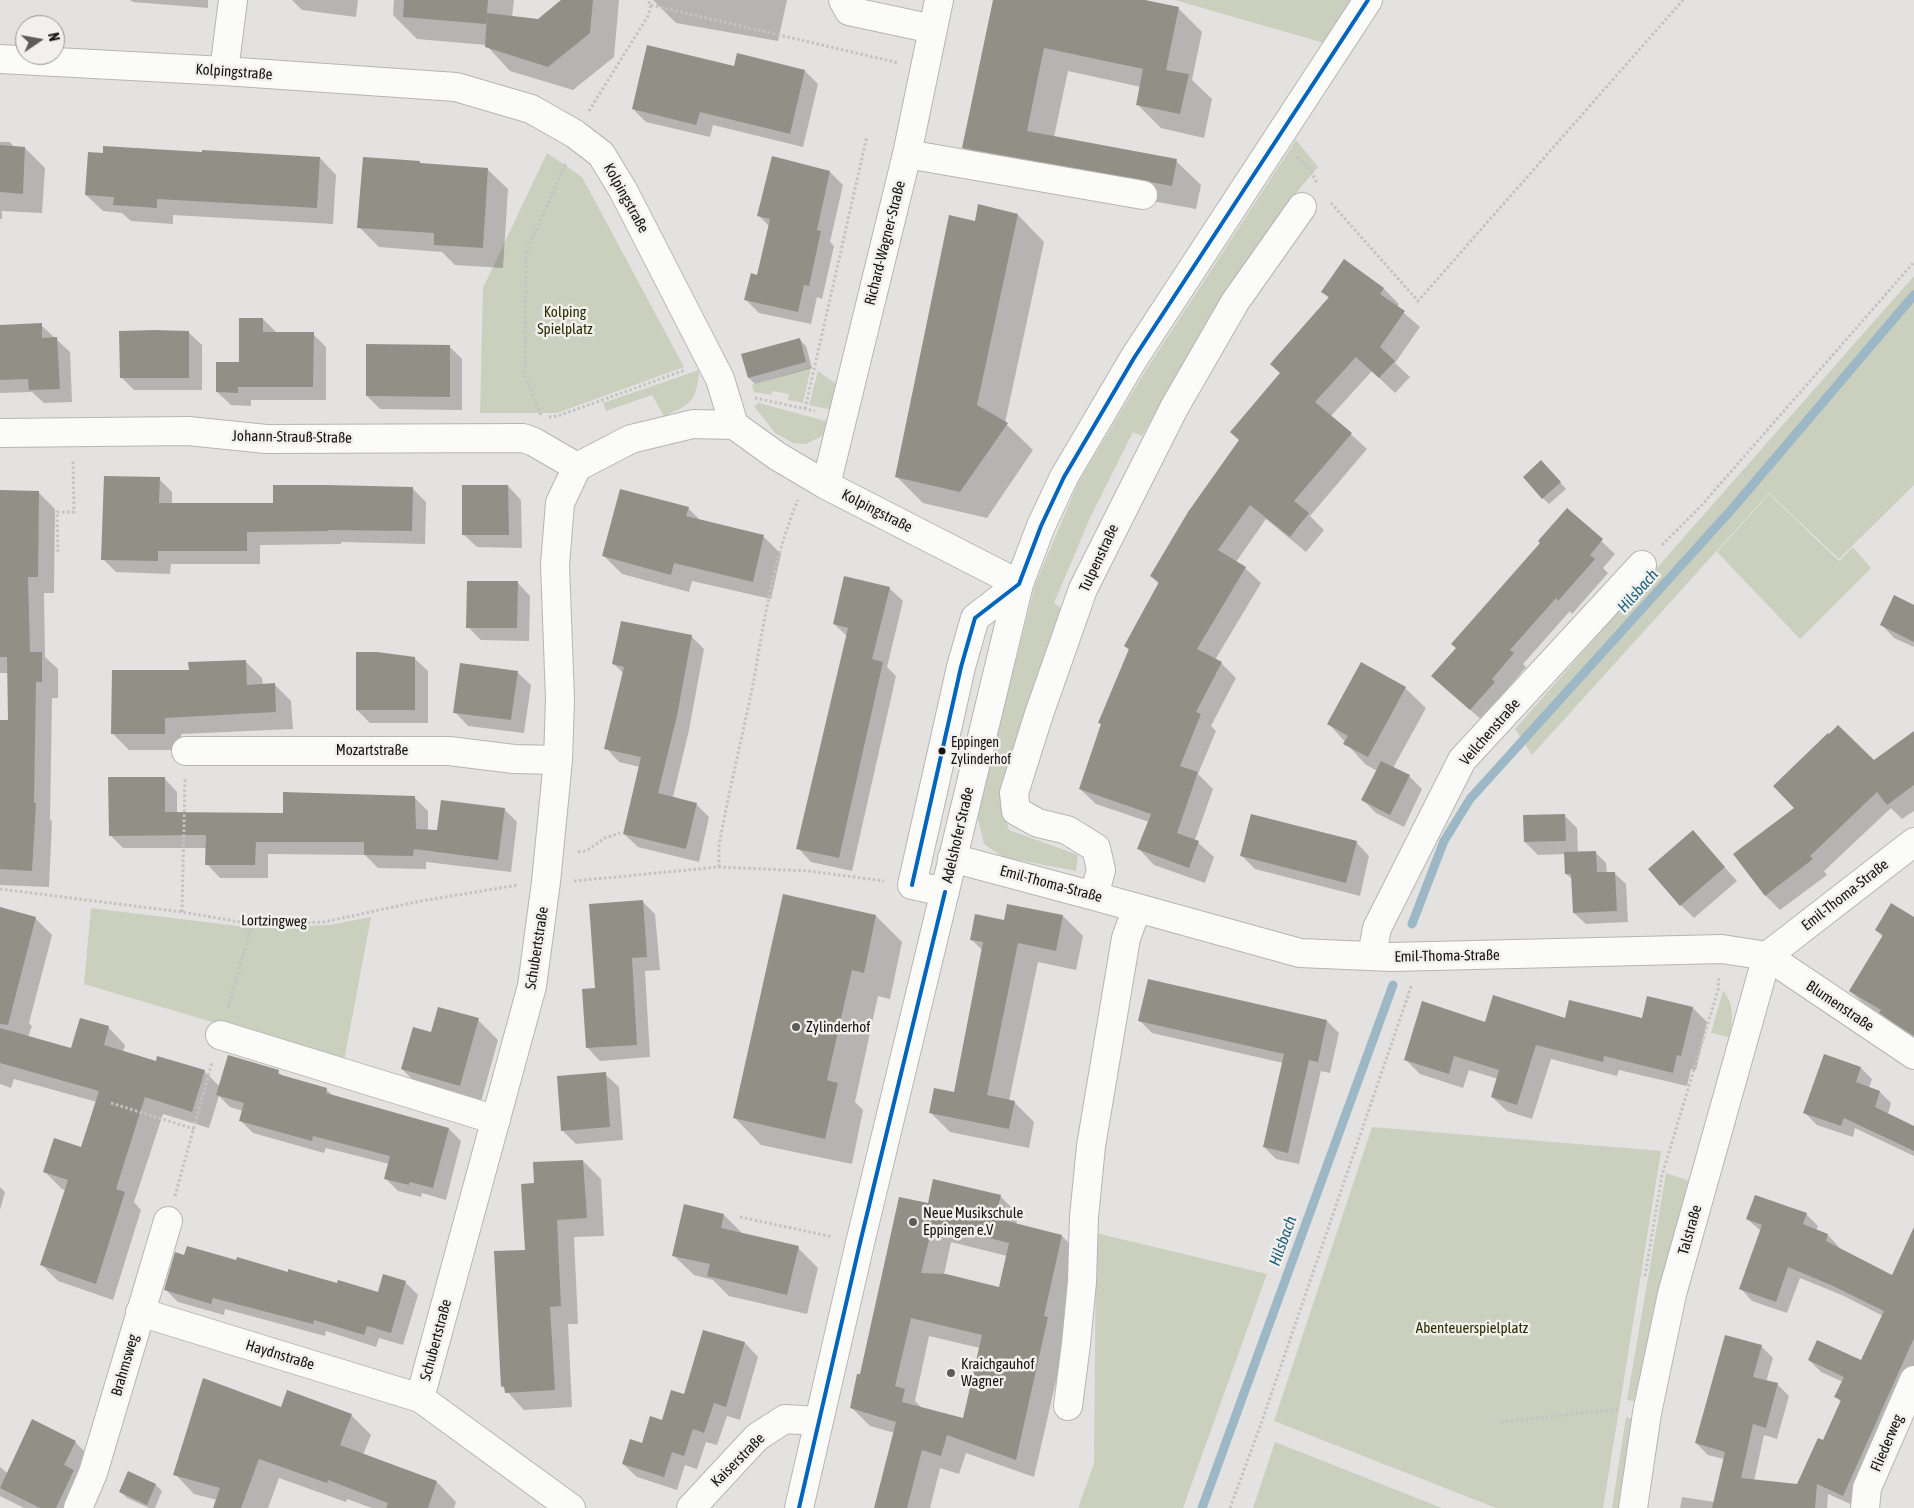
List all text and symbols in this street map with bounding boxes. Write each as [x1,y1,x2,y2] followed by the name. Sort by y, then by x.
[15,15,65,65] north arrow
[45,31,62,43] text: N
[195,60,273,84] street label: Kolpingstraße
[599,160,653,236] street label: Kolpingstraße
[861,179,909,307] street label: Richard-Wagner-Straße
[537,303,593,338] park label: Kolping Spielplatz
[232,427,352,447] street label: Johann-Strauß-Straße
[839,486,915,536] street label: Kolpingstraße
[1075,521,1123,595] street label: Tulpenstraße
[1614,565,1662,617] water label: Hilsbach
[1456,695,1524,769] street label: Veilchenstraße
[951,735,1011,768] place label: Eppingen Zylinderhof
[336,741,408,759] street label: Mozartstraße
[937,746,947,756] marker: Eppingen Zylinderhof
[938,785,978,885] street label: Adelshofer Straße
[1798,855,1892,935] street label: Emil-Thoma-Straße
[998,862,1104,906] street label: Emil-Thoma-Straße
[522,905,552,991] street label: Schubertstraße
[241,911,307,931] street label: Lortzingweg
[1394,946,1500,966] street label: Emil-Thoma-Straße
[1803,977,1877,1035] street label: Blumenstraße
[806,1018,870,1036] place label: Zylinderhof
[790,1021,802,1033] marker: Zylinderhof
[1674,1203,1706,1257] street label: Talstraße
[923,1204,1023,1239] place label: Neue Musikschule Eppingen e.V
[1265,1213,1301,1269] water label: Hilsbach
[907,1216,919,1228] marker: Neue Musikschule Eppingen e.V
[417,1297,455,1383] street label: Schubertstraße
[1416,1319,1528,1337] park label: Abenteuerspielplatz
[108,1332,142,1398] street label: Brahmsweg
[244,1336,316,1374] street label: Haydnstraße
[961,1355,1035,1390] place label: Kraichgauhof Wagner
[945,1367,957,1379] marker: Kraichgauhof Wagner
[1867,1412,1907,1474] street label: Fliederweg
[707,1429,769,1491] street label: Kaiserstraße

